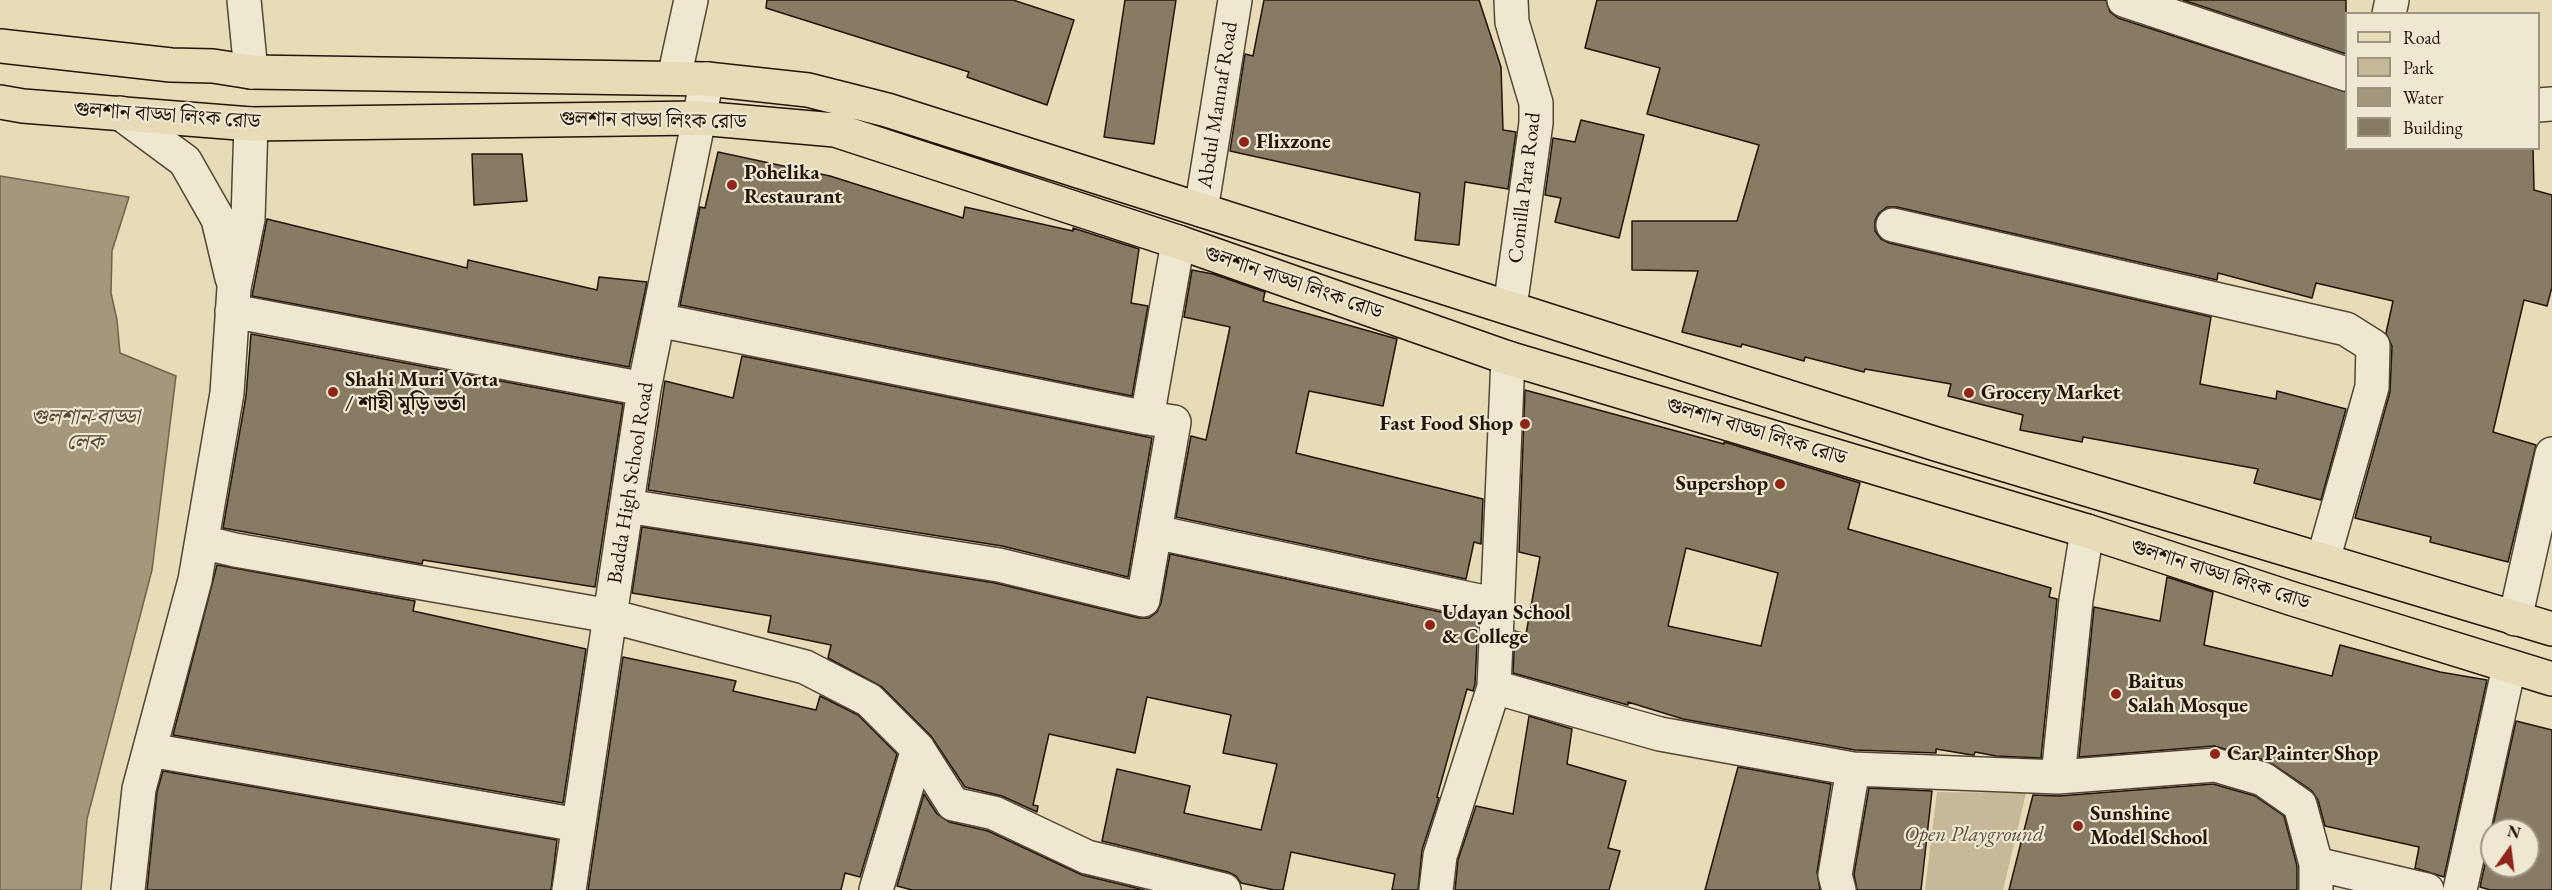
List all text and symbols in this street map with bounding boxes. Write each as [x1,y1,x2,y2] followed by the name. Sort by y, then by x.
[2345,12,2540,150] legend
[1192,20,1244,190] street label: Abdul Mannaf Road
[2403,26,2441,49] text: Road
[2403,56,2434,79] text: Park
[2403,86,2444,109] text: Water
[73,97,261,135] street label: গুলশান বাড্ডা লিংক রোড
[559,107,747,135] street label: গুলশান বাড্ডা লিংক রোড
[1503,111,1547,265] street label: Comilla Para Road
[2403,116,2463,139] text: Building
[1256,129,1331,155] place label: Flixzone
[1237,135,1251,149] marker: Flixzone
[744,160,842,210] place label: Pohelika Restaurant
[725,178,739,192] marker: Pohelika Restaurant
[1200,241,1386,325] street label: গুলশান বাড্ডা লিংক রোড
[345,367,498,417] place label: Shahi Muri Vorta / শাহী মুড়ি ভর্তা
[603,380,659,586] street label: Badda High School Road
[1981,380,2120,406] place label: Grocery Market
[326,385,340,399] marker: Shahi Muri Vorta / শাহী মুড়ি ভর্তা
[1962,386,1976,400] marker: Grocery Market
[1663,393,1849,471] street label: গুলশান বাড্ডা লিংক রোড
[31,405,139,457] water label: গুলশান-বাড্ডা লেক
[1380,411,1513,437] place label: Fast Food Shop
[1518,417,1532,431] marker: Fast Food Shop
[1676,471,1768,497] place label: Supershop
[1773,477,1787,491] marker: Supershop
[2127,534,2313,616] street label: গুলশান বাড্ডা লিংক রোড
[1442,600,1571,650] place label: Udayan School & College
[1423,618,1437,632] marker: Udayan School & College
[2128,669,2248,719] place label: Baitus Salah Mosque
[2109,687,2123,701] marker: Baitus Salah Mosque
[2227,741,2378,767] place label: Car Painter Shop
[2208,747,2222,761] marker: Car Painter Shop
[2090,801,2208,851] place label: Sunshine Model School
[2480,818,2540,878] north arrow
[2071,819,2085,833] marker: Sunshine Model School
[2505,820,2523,844] text: N
[1904,822,2044,848] park label: Open Playground

